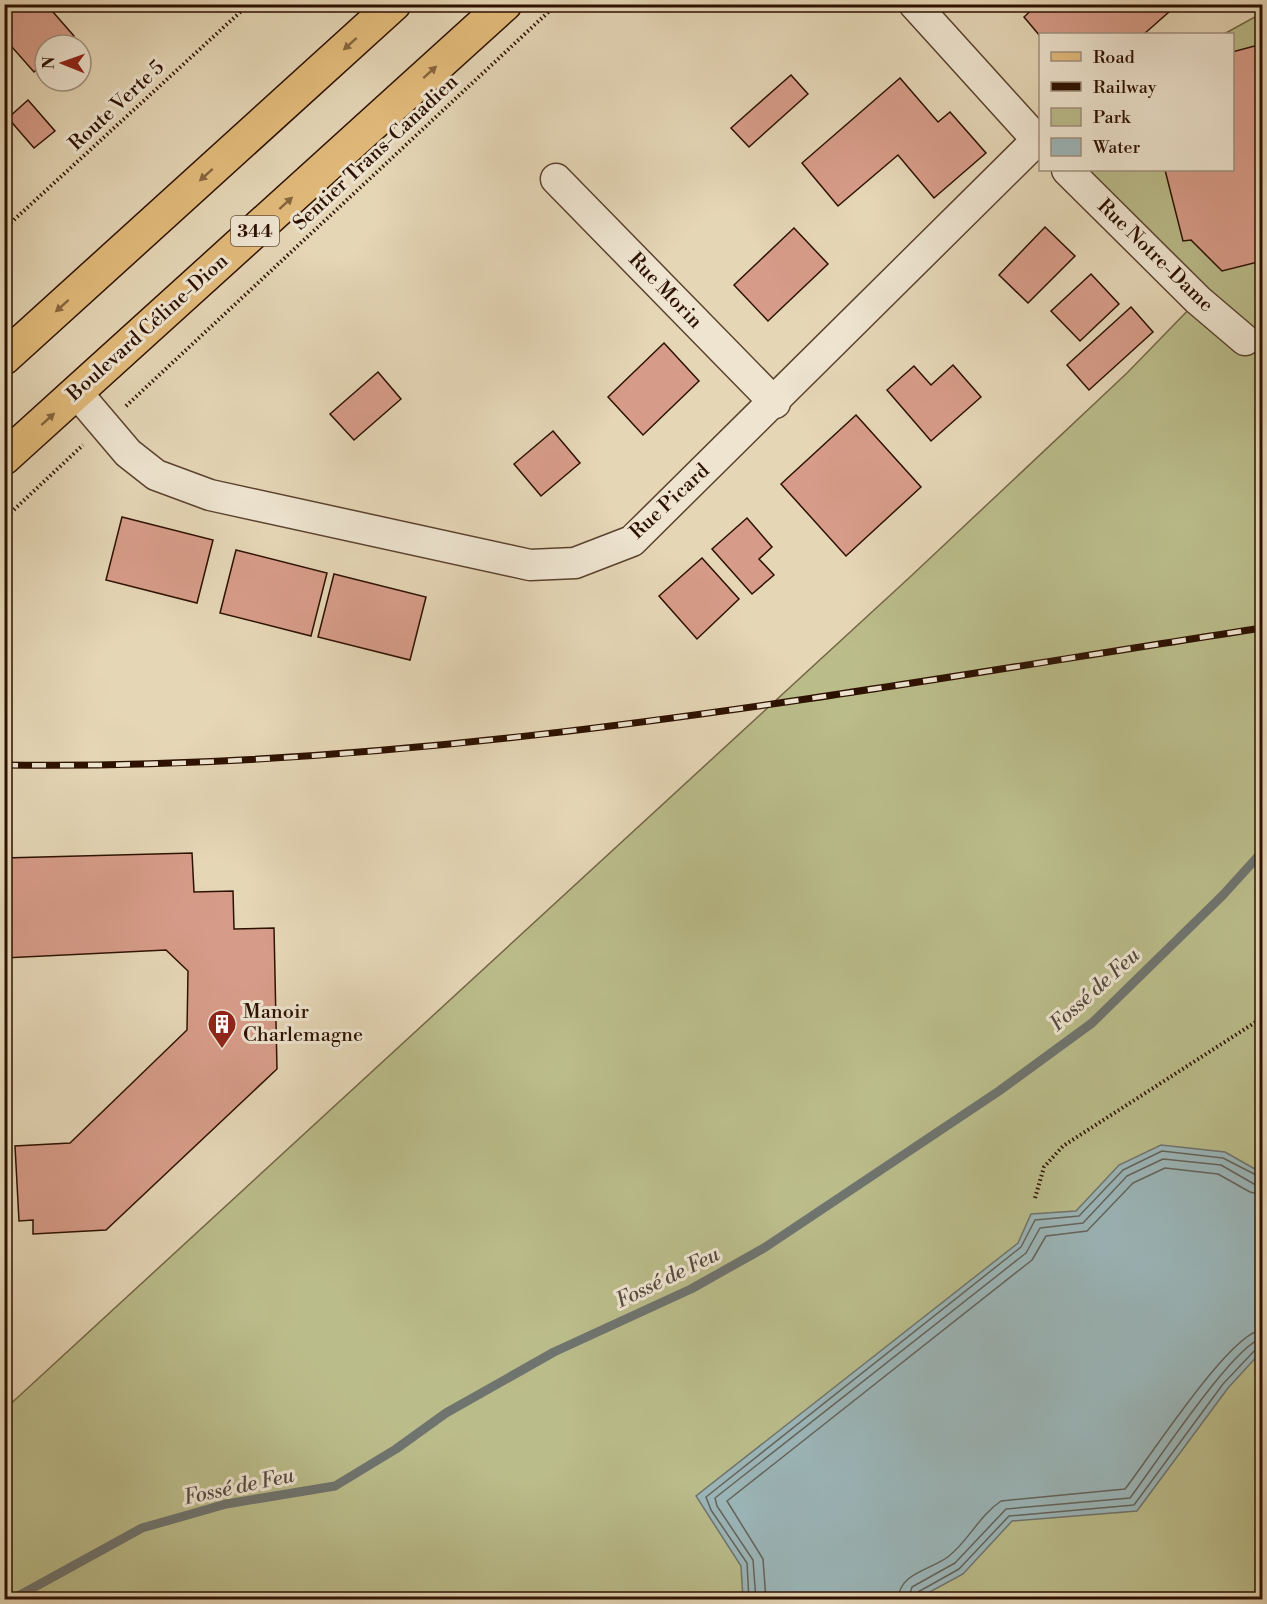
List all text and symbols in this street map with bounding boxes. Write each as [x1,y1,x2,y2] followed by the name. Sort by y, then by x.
[33,33,93,93] north arrow
[1039,33,1234,171] legend
[343,37,358,50] one-way arrow
[1093,46,1136,69] text: Road
[64,55,170,157] street label: Route Verte 5
[39,56,59,69] text: N
[422,66,437,79] one-way arrow
[288,70,464,236] street label: Sentier Trans-Canadien
[1093,76,1157,99] text: Railway
[1093,106,1132,129] text: Park
[1092,136,1141,159] text: Water
[199,168,214,181] one-way arrow
[1092,194,1218,318] street label: Rue Notre-Dame
[278,196,293,210] one-way arrow
[231,216,279,246] road number: 344
[623,248,707,334] street label: Rue Morin
[62,249,234,408] street label: Boulevard Céline-Dion
[54,299,69,313] one-way arrow
[40,413,55,426] one-way arrow
[625,458,715,545] street label: Rue Picard
[1045,943,1145,1037] water label: Fossé de Feu
[243,1000,363,1048] place label: Manoir Charlemagne
[206,1008,238,1050] building icon: Manoir Charlemagne
[612,1242,724,1314] water label: Fossé de Feu
[181,1463,297,1511] water label: Fossé de Feu

